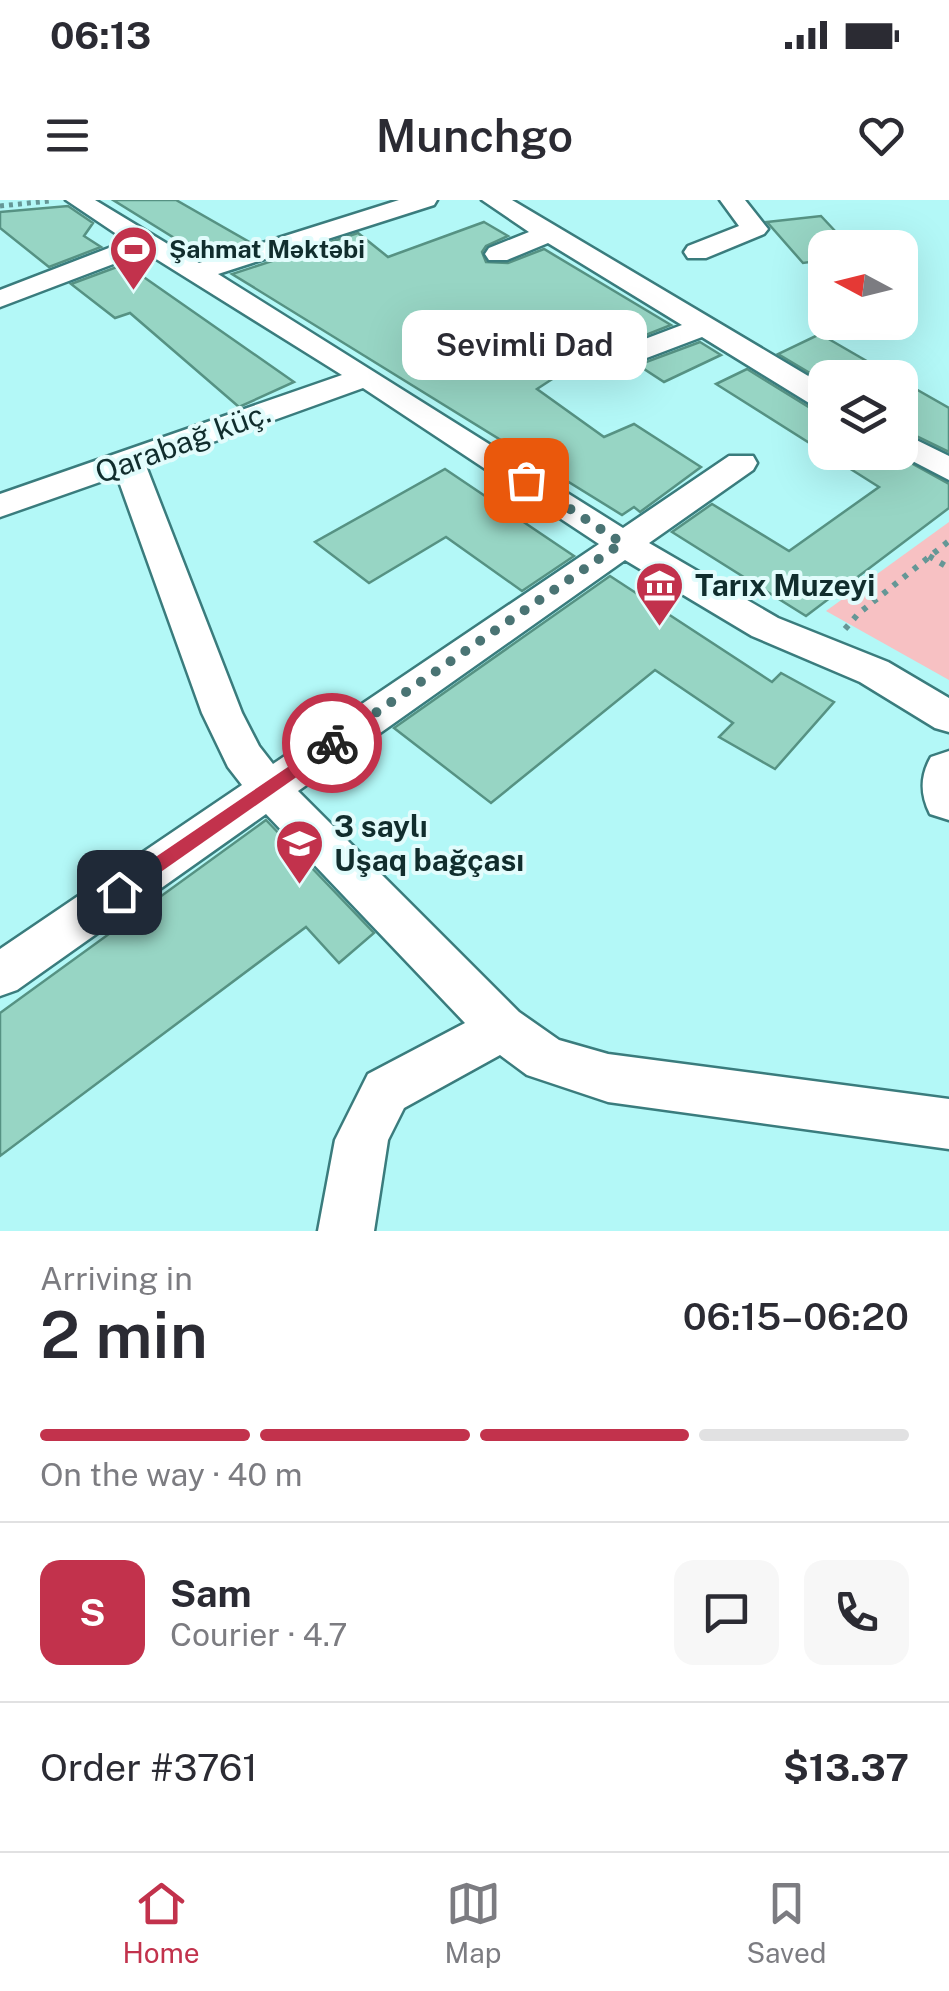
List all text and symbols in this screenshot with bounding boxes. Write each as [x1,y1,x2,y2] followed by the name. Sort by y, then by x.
[50,13,151,58] text: 06:13
[40,108,95,163] icon: menu
[854,108,909,163] icon: heart
[376,109,573,162] text: Munchgo
[108,223,160,291] sports icon: Şahmat Məktəbi
[808,230,918,340] north arrow
[808,230,918,470] map controls
[169,234,365,264] place label: Şahmat Məktəbi
[404,310,648,380] callout: Sevimli Dad
[435,326,614,363] text: Sevimli Dad
[808,360,918,470] button: layers
[90,394,275,490] street label: Qarabağ küç.
[484,438,569,523] pin
[499,453,554,508] icon: bag
[634,560,686,628] museum icon: Tarıx Muzeyi
[695,567,875,603] place label: Tarıx Muzeyi
[282,693,382,793] courier
[305,716,360,771] icon: bike
[334,808,524,878] place label: 3 saylı Uşaq bağçası
[273,818,325,886] school or university icon: 3 saylı Uşaq bağçası
[77,850,162,935] pin
[92,865,147,920] icon: home
[40,1260,193,1297] text: Arriving in
[683,1294,909,1339] text: 06:15–06:20
[40,1296,208,1373] text: 2 min
[40,1456,302,1493] text: On the way · 40 m
[674,1560,779,1665] button: chat
[804,1560,909,1665] button: phone
[170,1571,252,1616] text: Sam
[79,1590,106,1635] text: S
[170,1616,347,1653] text: Courier · 4.7
[40,1745,258,1790] text: Order #3761
[783,1745,909,1790] text: $13.37
[122,1876,200,1969] tab: Home
[445,1876,501,1969] tab: Map
[746,1876,827,1969] tab: Saved

